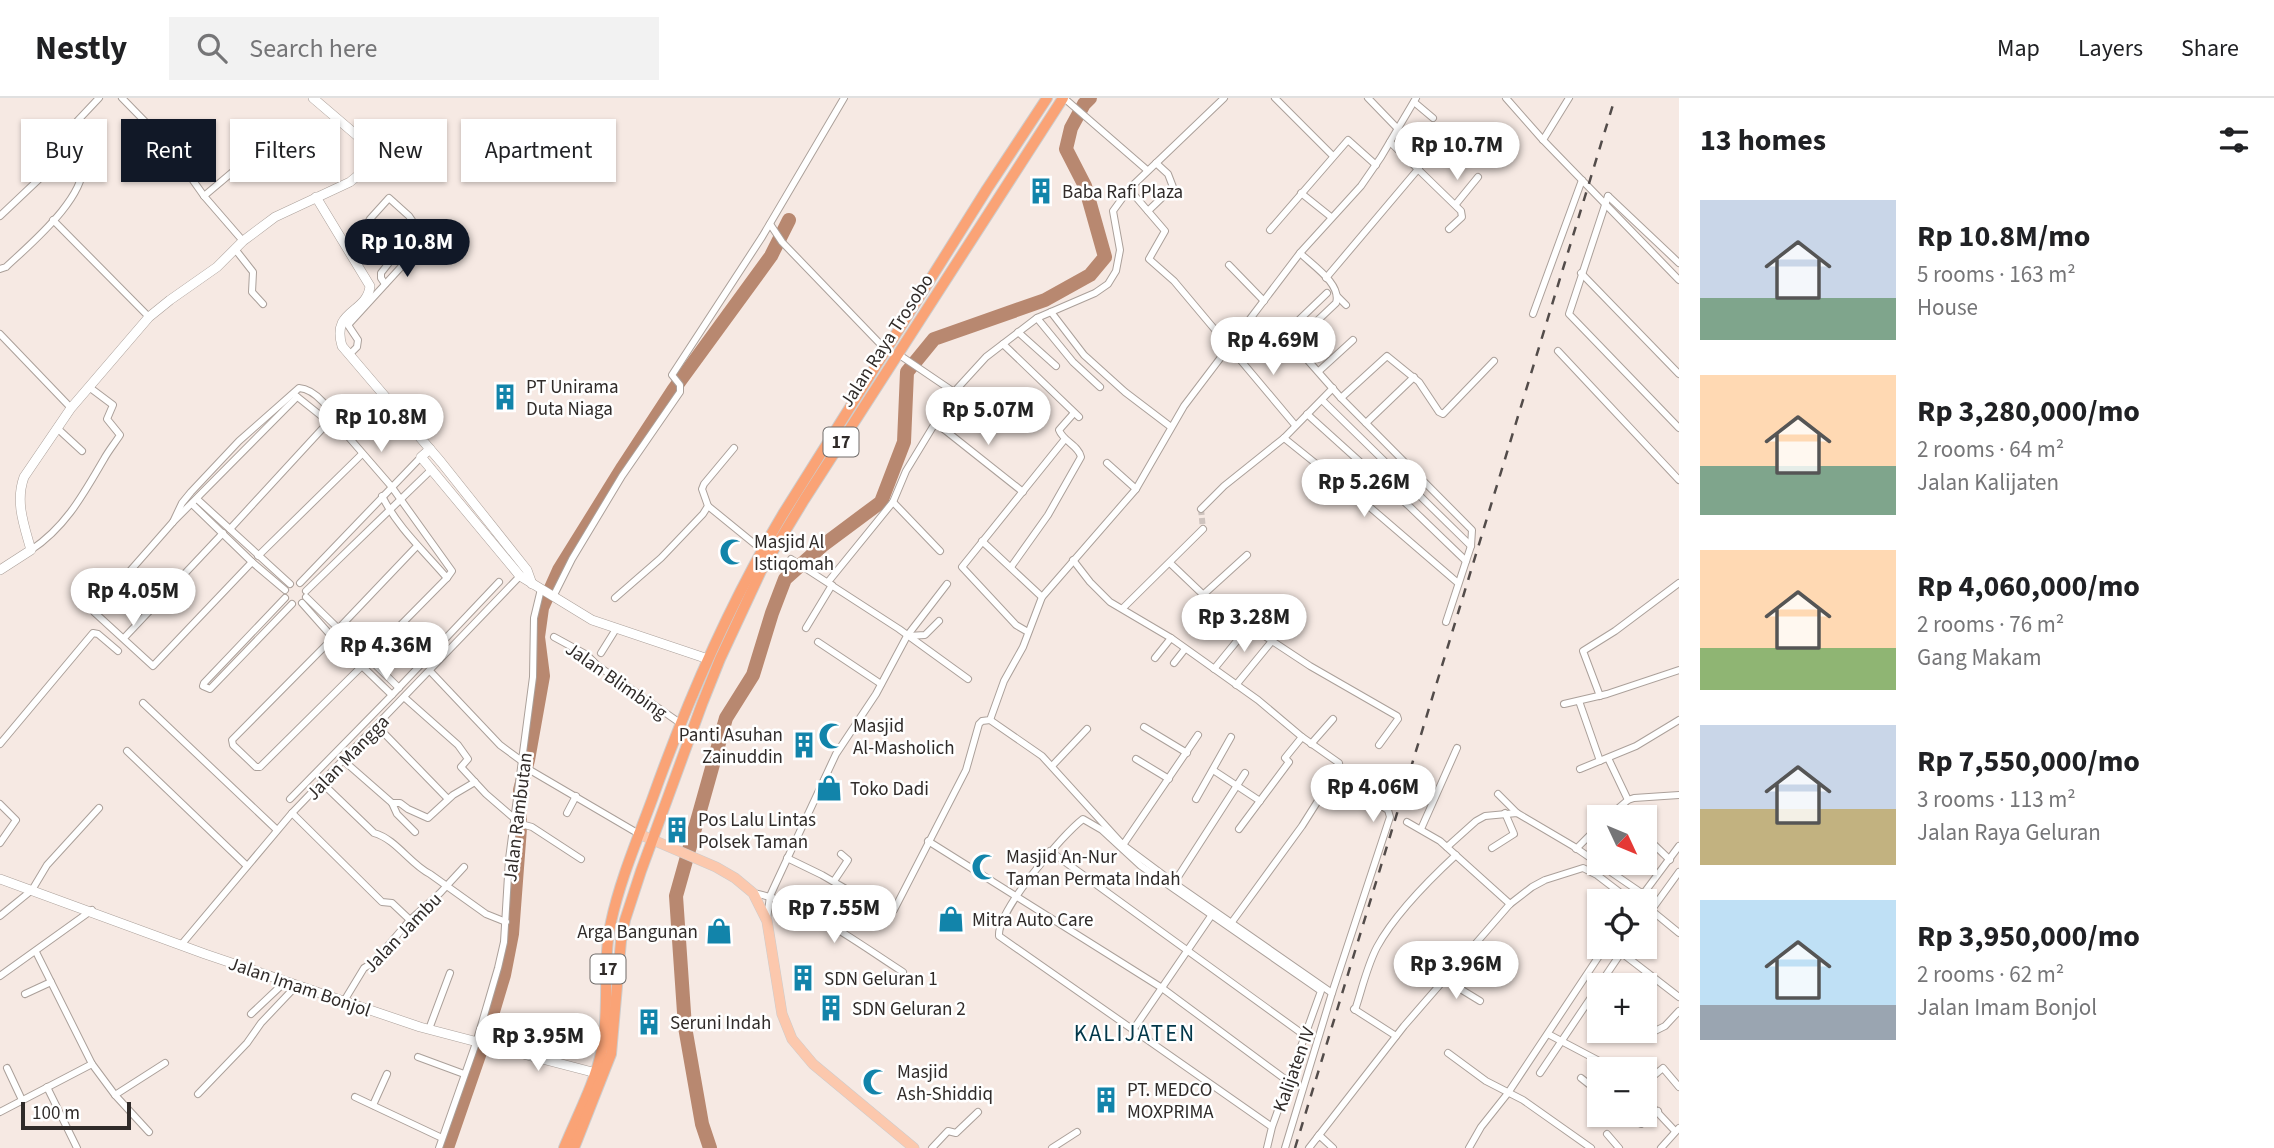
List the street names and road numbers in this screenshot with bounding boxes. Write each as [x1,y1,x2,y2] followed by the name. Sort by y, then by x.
[834,269,941,413] street label: Jalan Raya Trosobo
[824,428,858,456] road number: 17
[560,636,673,727] street label: Jalan Blimbing
[300,709,396,807] street label: Jalan Mangga
[497,751,540,883] street label: Jalan Rambutan
[358,887,448,979] street label: Jalan Jambu
[225,950,374,1024] street label: Jalan Imam Bonjol
[590,954,626,984] road number: 17
[1267,1023,1322,1116] street label: Kalijaten IV

